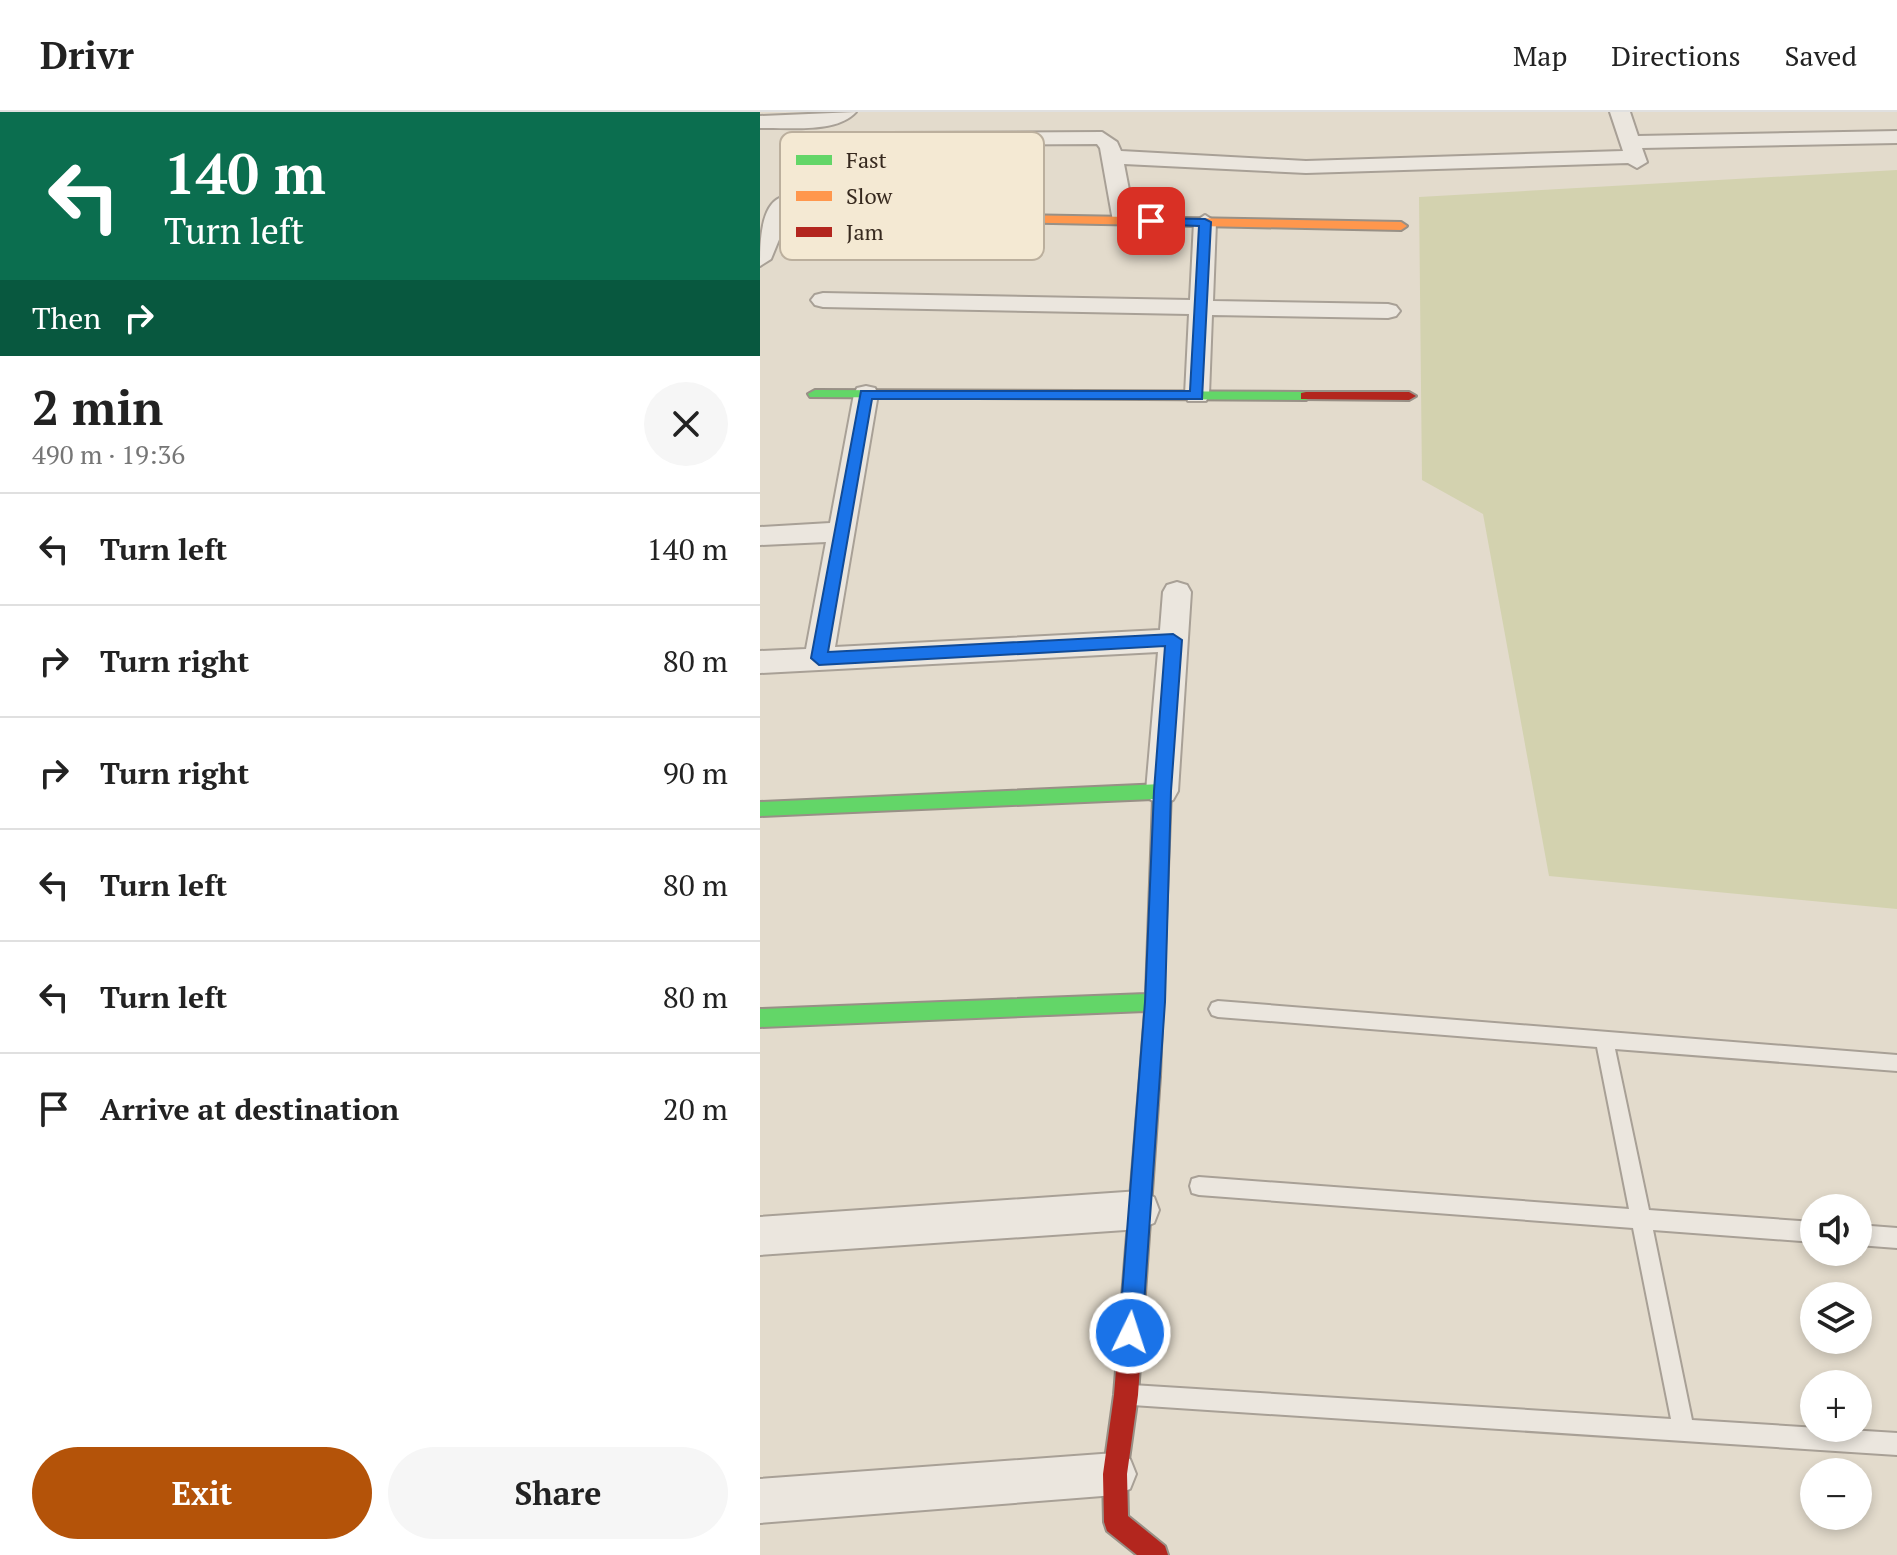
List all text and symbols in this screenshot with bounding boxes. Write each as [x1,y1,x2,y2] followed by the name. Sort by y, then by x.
[40,30,134,80] text: Drivr
[1513,37,1567,74] text: Map
[1611,37,1741,74] text: Directions
[1785,37,1857,74] text: Saved
[780,132,1044,260] legend
[164,136,326,210] text: 140 m
[32,144,136,248] icon: left
[846,145,887,174] text: Fast
[846,181,893,210] text: Slow
[1117,187,1185,255] pin
[1129,199,1173,243] icon: arrive
[164,207,304,254] text: Turn left
[846,217,884,246] text: Jam
[117,296,161,340] icon: right
[32,298,101,338] text: Then
[32,375,163,439] text: 2 min
[644,382,728,466] button: close
[32,437,185,471] text: 490 m · 19:36
[32,527,76,571] icon: left
[100,529,227,569] text: Turn left
[647,529,728,569] text: 140 m
[32,639,76,683] icon: right
[100,641,249,681] text: Turn right
[663,641,728,681] text: 80 m
[32,751,76,795] icon: right
[100,753,249,793] text: Turn right
[663,753,728,793] text: 90 m
[32,863,76,907] icon: left
[100,865,227,905] text: Turn left
[663,865,728,905] text: 80 m
[32,975,76,1019] icon: left
[100,977,227,1017] text: Turn left
[663,977,728,1017] text: 80 m
[32,1087,76,1131] icon: arrive
[100,1089,399,1129] text: Arrive at destination
[663,1089,728,1129] text: 20 m
[1800,1194,1872,1530] map controls
[1800,1194,1872,1266] button: sound
[1800,1282,1872,1354] button: layers
[1088,1291,1172,1375] position arrow
[1800,1370,1872,1442] button: +
[32,1447,372,1539] button: Exit
[388,1447,728,1539] button: Share
[1800,1458,1872,1530] button: −

